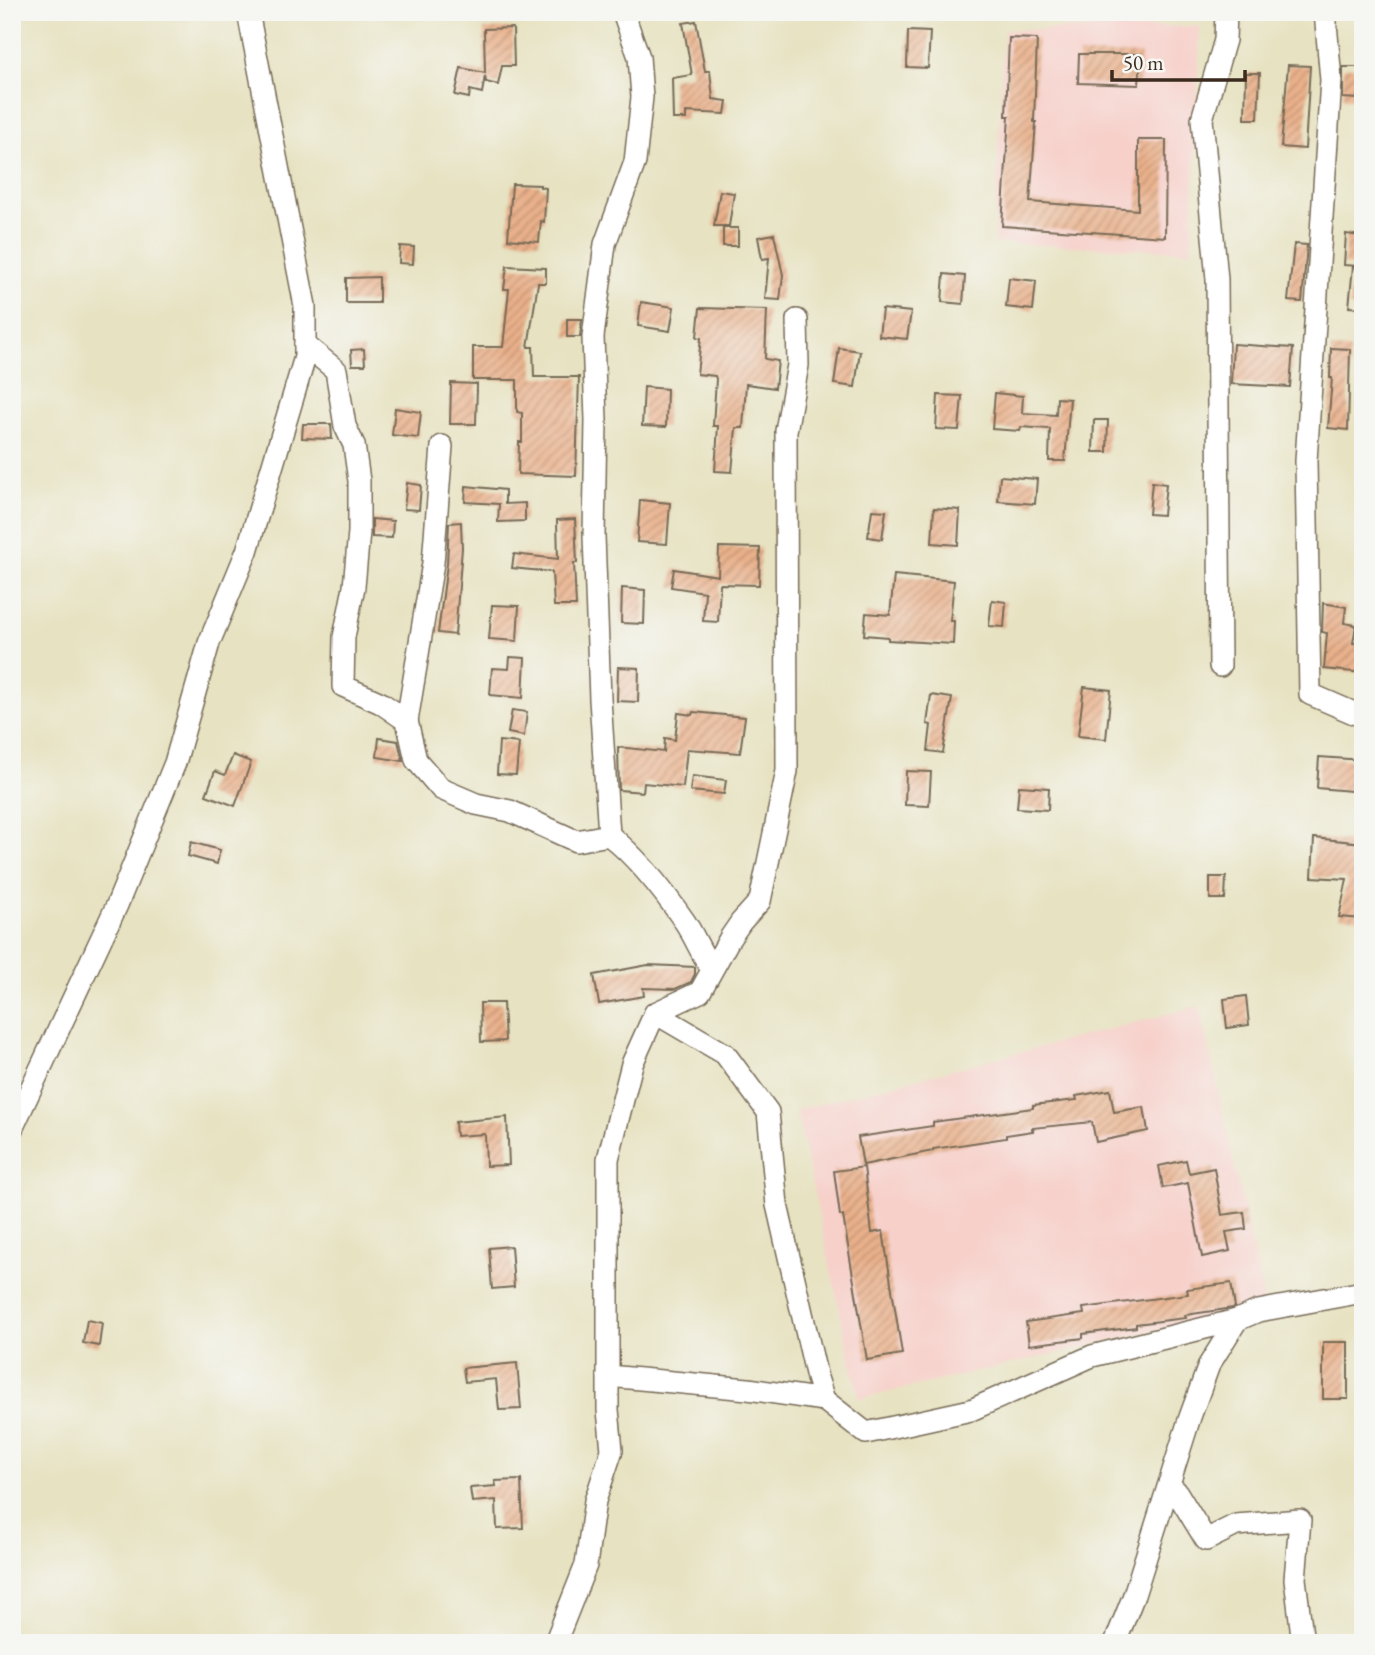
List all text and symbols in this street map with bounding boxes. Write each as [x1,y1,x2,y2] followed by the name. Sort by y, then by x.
[1112,38,1246,82] scale bar
[1123,49,1164,76] text: 50 m

